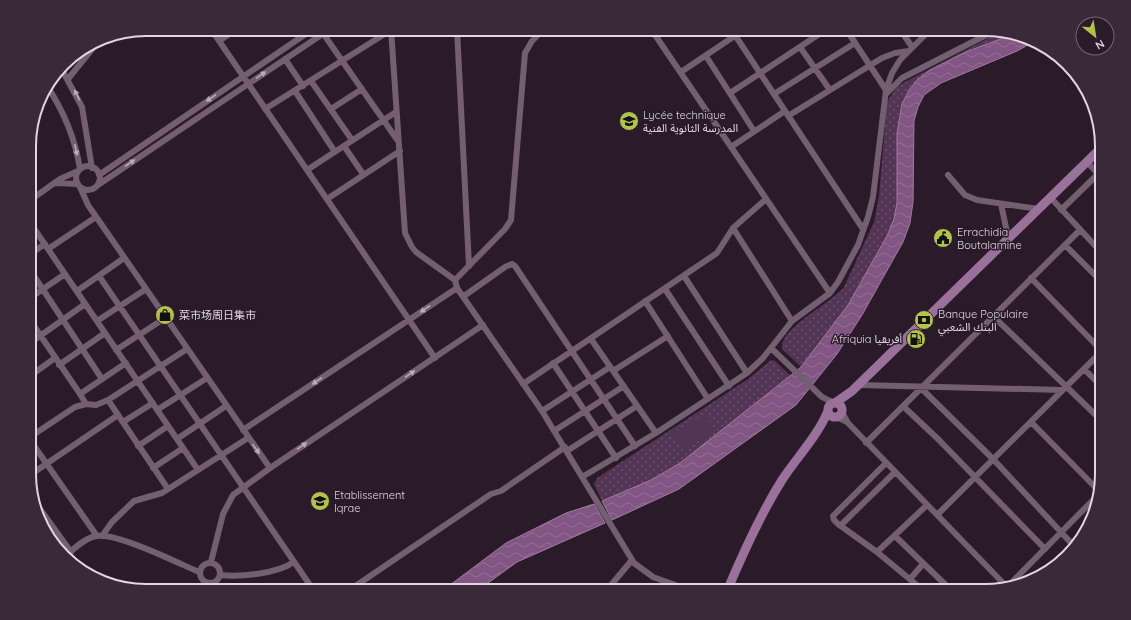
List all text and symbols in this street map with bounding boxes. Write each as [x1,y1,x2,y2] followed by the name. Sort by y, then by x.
[1075,16,1115,56] north arrow
[1093,37,1107,53] text: N
[256,71,267,79] one-way arrow
[74,89,80,101] one-way arrow
[206,94,216,102] one-way arrow
[643,108,738,135] place label: Lycée technique المدرسة الثانوية الفنية
[618,110,640,132] school or university icon: Lycée technique المدرسة الثانوية الفنية
[74,144,80,156] one-way arrow
[125,159,135,167] one-way arrow
[957,225,1022,252] place label: Errachidia Boutalamine
[932,227,954,249] public building icon: Errachidia Boutalamine
[154,304,176,326] shop icon: 菜市场周日集市
[420,305,430,313] one-way arrow
[938,307,1028,337] place label: Banque Populaire البنك الشعبي
[179,308,256,322] place label: 菜市场周日集市
[913,309,935,331] bank icon: Banque Populaire البنك الشعبي
[905,328,927,350] fuel station icon: Afriquia أفريقيا
[832,332,902,346] place label: Afriquia أفريقيا
[405,370,415,378] one-way arrow
[311,377,322,385] one-way arrow
[297,442,307,450] one-way arrow
[252,444,260,455] one-way arrow
[334,488,405,515] place label: Etablissement Iqrae
[309,490,331,512] school or university icon: Etablissement Iqrae

